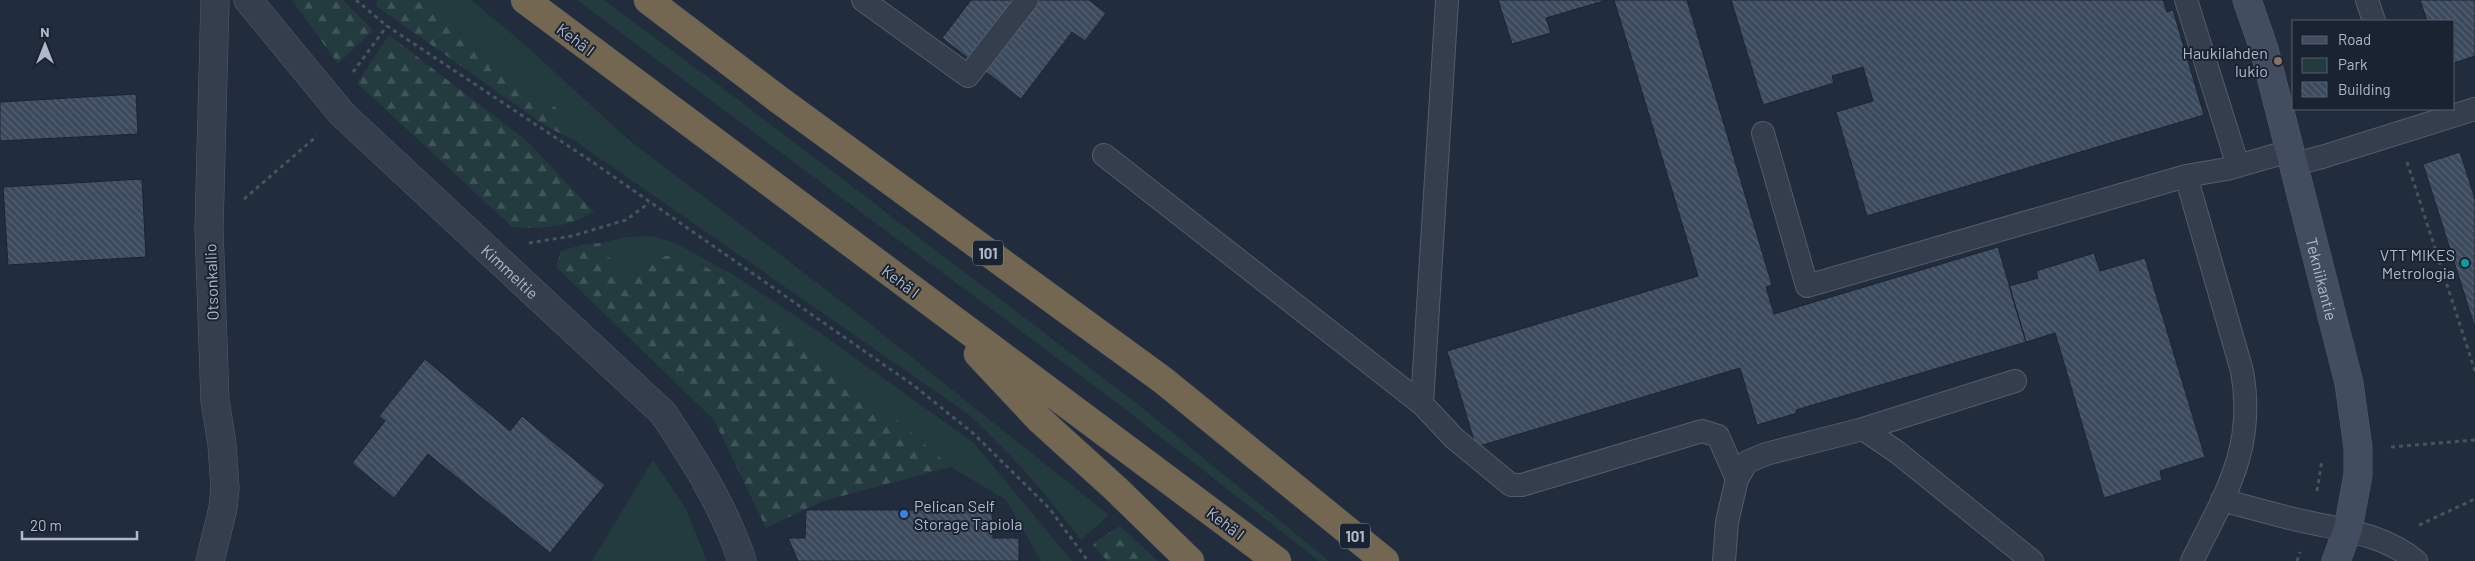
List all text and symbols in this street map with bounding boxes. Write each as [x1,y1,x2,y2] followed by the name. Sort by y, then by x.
[553,19,599,59] street label: Kehä I
[20,20,70,70] north arrow
[2292,20,2455,110] legend
[40,23,50,40] text: N
[2338,30,2371,48] text: Road
[2182,43,2268,80] place label: Haukilahden lukio
[2272,55,2284,67] marker: Haukilahden lukio
[2338,55,2368,73] text: Park
[2338,80,2391,98] text: Building
[2303,236,2342,322] street label: Tekniikantie
[478,240,543,302] street label: Kimmeltie
[973,240,1003,266] road number: 101
[200,243,222,321] street label: Otsonkallio
[2380,245,2455,282] place label: VTT MIKES Metrologia
[2459,257,2471,269] marker: VTT MIKES Metrologia
[878,261,924,301] street label: Kehä I
[914,496,1022,533] place label: Pelican Self Storage Tapiola
[1203,503,1249,543] street label: Kehä I
[22,508,138,540] scale bar
[898,508,910,520] marker: Pelican Self Storage Tapiola
[30,516,62,534] text: 20 m
[1340,524,1370,548] road number: 101

